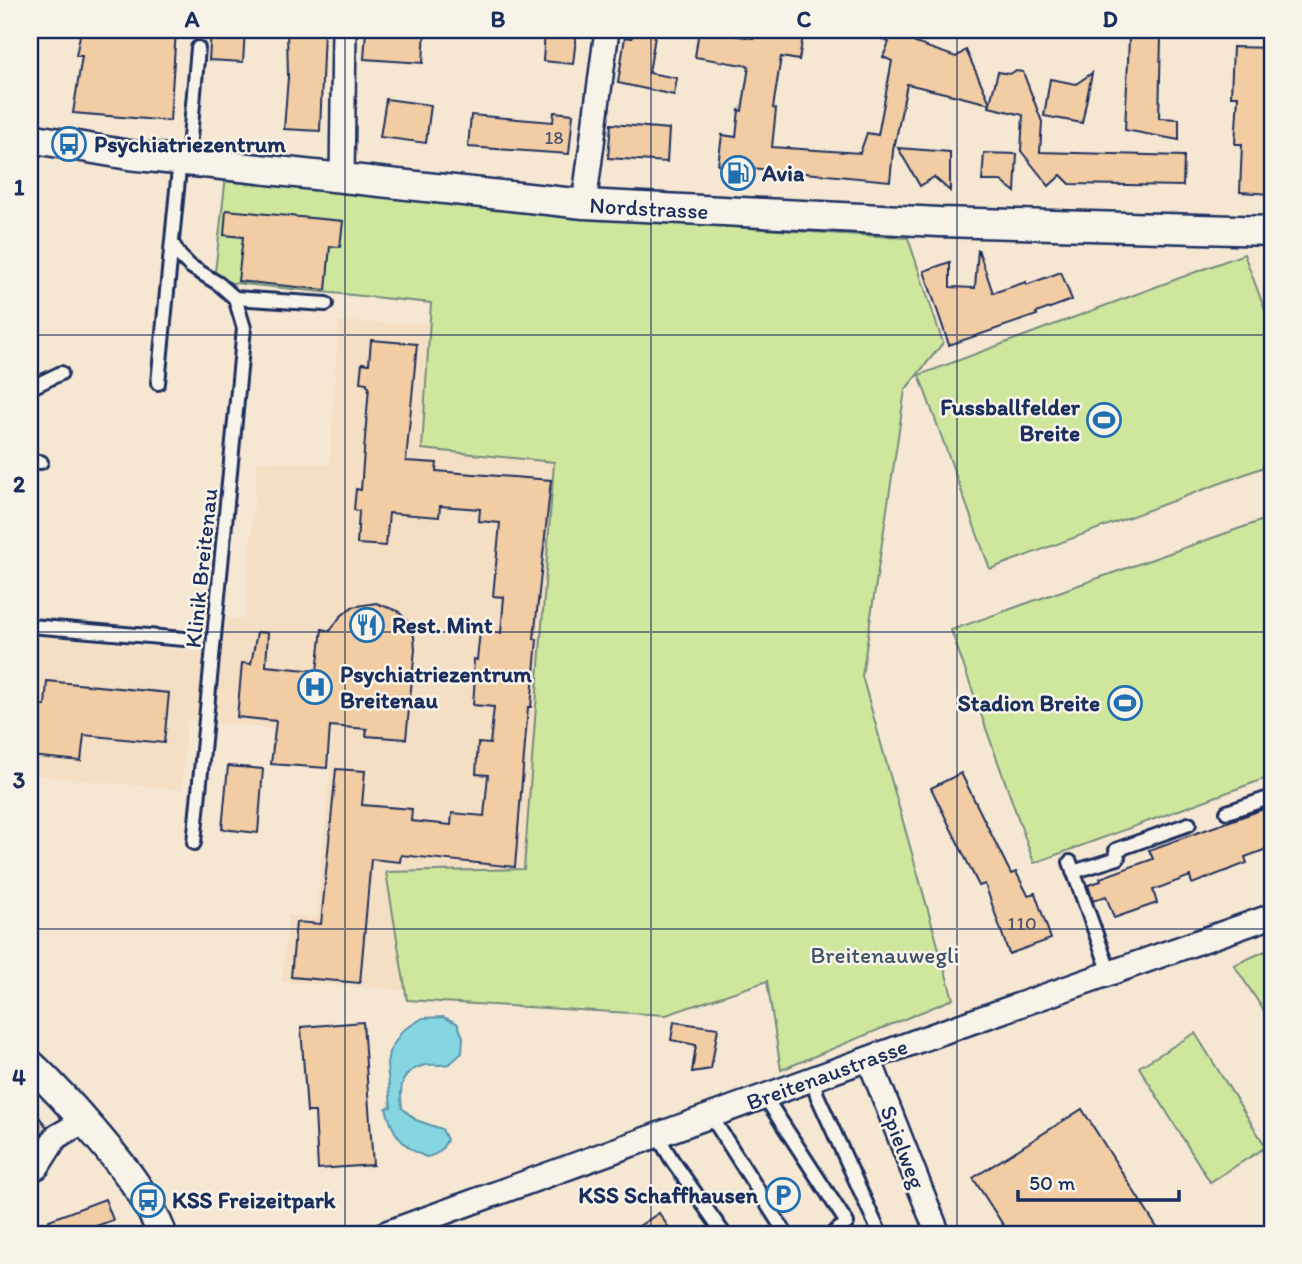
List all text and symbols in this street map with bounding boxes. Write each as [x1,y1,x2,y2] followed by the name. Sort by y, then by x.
[184,5,200,33] text: A
[491,5,506,33] text: B
[797,5,812,33] text: C
[1102,5,1118,33] text: D
[50,125,88,163] bus stop icon: Psychiatriezentrum
[544,126,564,149] house number: 18
[94,130,286,158] place label: Psychiatriezentrum
[719,154,757,192] fuel station icon: Avia
[761,159,805,187] place label: Avia
[14,173,25,201] text: 1
[589,191,709,225] street label: Nordstrasse
[940,393,1081,447] place label: Fussballfelder Breite
[1085,401,1123,439] sports icon: Fussballfelder Breite
[13,470,26,498] text: 2
[179,486,223,649] street label: Klinik Breitenau
[348,606,386,644] restaurant icon: Rest. Mint
[392,611,493,639] place label: Rest. Mint
[340,660,532,714] place label: Psychiatriezentrum Breitenau
[296,668,334,706] hospital icon: Psychiatriezentrum Breitenau
[1106,684,1144,722] sports icon: Stadion Breite
[958,689,1100,717] place label: Stadion Breite
[13,766,26,794] text: 3
[1007,912,1037,935] house number: 110
[811,941,959,969] park label: Breitenauwegli
[743,1032,911,1116] street label: Breitenaustrasse
[12,1063,26,1091] text: 4
[874,1101,932,1193] street label: Spielweg
[1018,1159,1180,1203] scale bar
[1029,1170,1076,1195] text: 50 m
[764,1176,802,1214] parking icon: KSS Schaffhausen
[129,1181,167,1219] bus stop icon: KSS Freizeitpark
[578,1181,759,1209] place label: KSS Schaffhausen
[172,1186,337,1214] place label: KSS Freizeitpark

